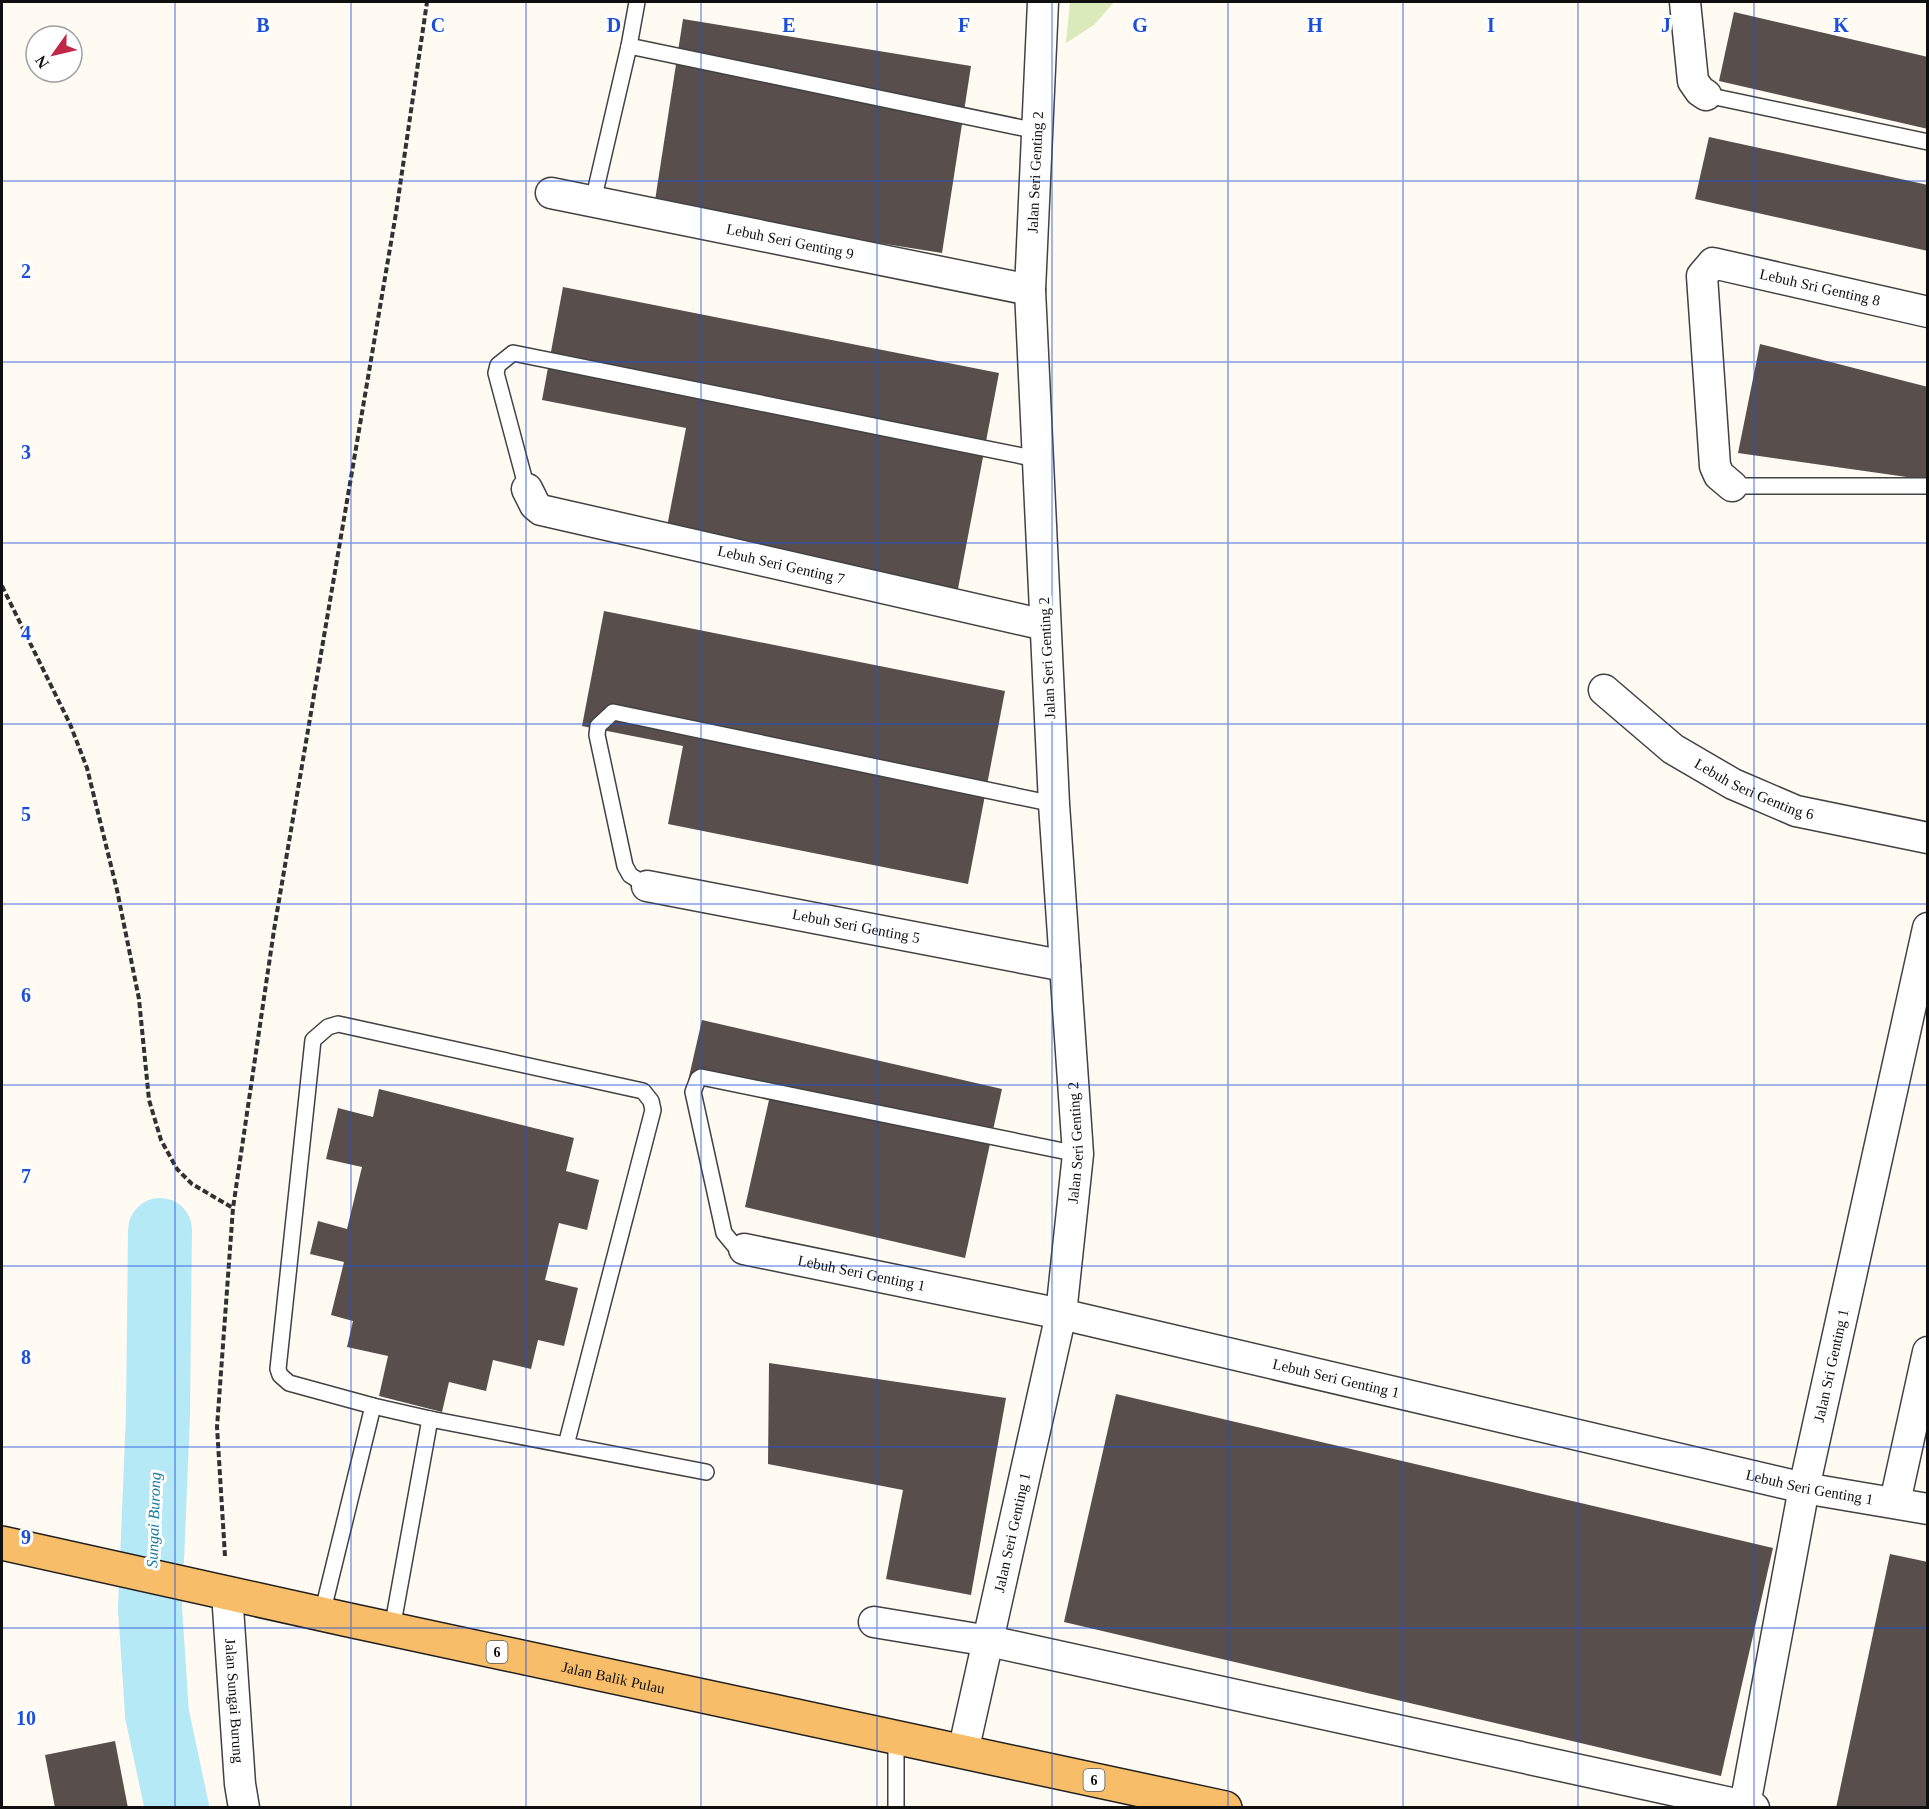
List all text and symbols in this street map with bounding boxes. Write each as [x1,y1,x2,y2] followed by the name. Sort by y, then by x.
[256,14,270,36] text: B
[431,14,445,36] text: C
[607,14,621,36] text: D
[782,14,796,36] text: E
[958,14,970,36] text: F
[1132,14,1148,36] text: G
[1307,14,1323,36] text: H
[1487,14,1495,36] text: I
[1661,14,1671,36] text: J
[1833,14,1849,36] text: K
[24,24,84,84] north arrow
[31,52,52,72] text: N
[1025,111,1046,234] street label: Jalan Seri Genting 2
[725,221,855,262] street label: Lebuh Seri Genting 9
[21,260,31,282] text: 2
[1758,266,1882,309] street label: Lebuh Sri Genting 8
[21,441,31,463] text: 3
[716,543,847,587] street label: Lebuh Seri Genting 7
[1036,597,1058,719] street label: Jalan Seri Genting 2
[21,622,31,644] text: 4
[1692,755,1816,823] street label: Lebuh Seri Genting 6
[21,803,31,825] text: 5
[791,906,921,946] street label: Lebuh Seri Genting 5
[21,984,31,1006] text: 6
[1065,1081,1086,1204] street label: Jalan Seri Genting 2
[21,1165,31,1187] text: 7
[796,1252,927,1294] street label: Lebuh Seri Genting 1
[1811,1307,1851,1424] street label: Jalan Sri Genting 1
[21,1346,31,1368] text: 8
[1271,1356,1401,1401] street label: Lebuh Seri Genting 1
[1744,1467,1874,1508] street label: Lebuh Seri Genting 1
[991,1471,1033,1594] street label: Jalan Seri Genting 1
[143,1472,165,1568] water label: Sungai Burong
[21,1526,31,1548] text: 9
[222,1638,247,1764] street label: Jalan Sungai Burung
[486,1641,508,1663] road number: 6
[560,1659,667,1697] street label: Jalan Balik Pulau
[16,1707,36,1729] text: 10
[1084,1769,1104,1791] road number: 6

